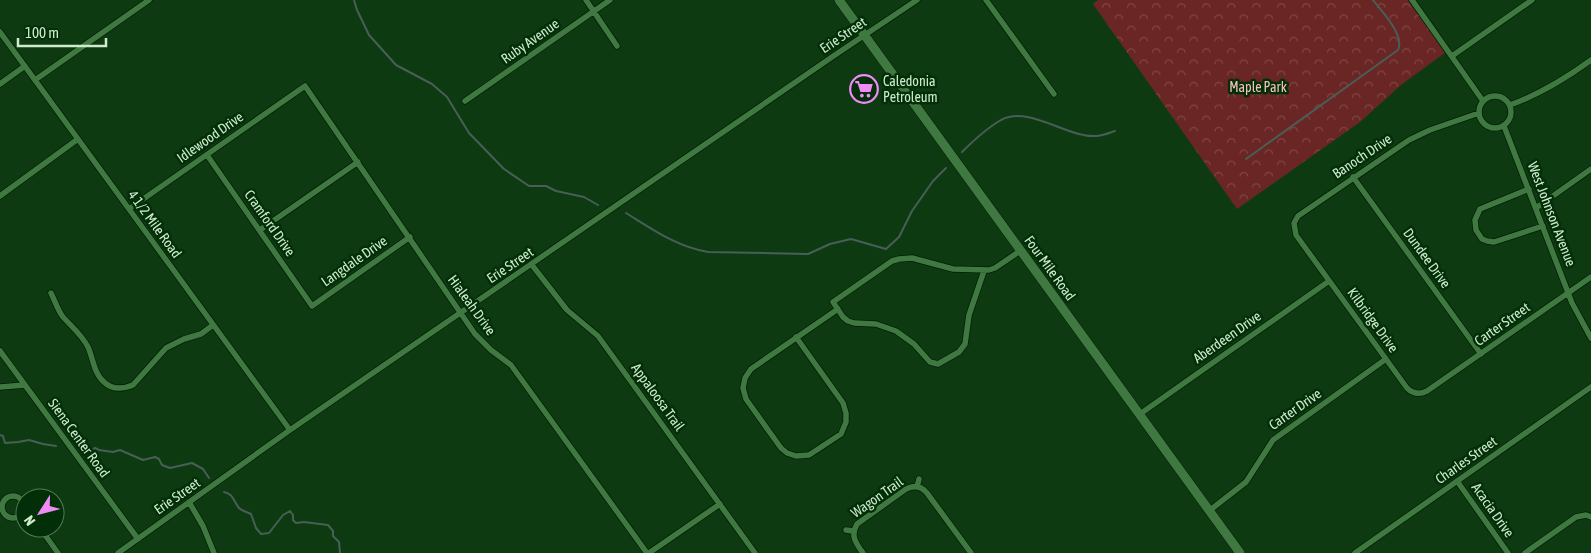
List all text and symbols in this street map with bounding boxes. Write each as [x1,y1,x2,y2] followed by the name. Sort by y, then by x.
[817,14,869,56] street label: Erie Street
[18,15,105,47] scale bar
[498,15,562,67] street label: Ruby Avenue
[25,24,59,41] text: 100 m
[883,73,938,105] place label: Caledonia Petroleum
[849,74,879,104] supermarket icon: Caledonia Petroleum
[1229,79,1287,95] park label: Maple Park
[174,108,246,166] street label: Idlewood Drive
[1330,130,1394,182] street label: Banoch Drive
[1525,160,1579,268] street label: West Johnson Avenue
[125,187,185,261] street label: 4 1/2 Mile Road
[241,187,299,259] street label: Cramford Drive
[1400,225,1454,291] street label: Dundee Drive
[318,232,390,290] street label: Langdale Drive
[1021,233,1079,303] street label: Four Mile Road
[484,244,536,286] street label: Erie Street
[445,272,499,338] street label: Hialeah Drive
[1344,285,1402,355] street label: Kilbridge Drive
[1471,299,1533,349] street label: Carter Street
[1190,308,1264,366] street label: Aberdeen Drive
[628,360,688,434] street label: Appaloosa Trail
[1266,385,1324,433] street label: Carter Drive
[45,396,113,480] street label: Siena Center Road
[1432,433,1500,487] street label: Charles Street
[848,473,906,521] street label: Wagon Trail
[151,474,203,518] street label: Erie Street
[1469,480,1517,540] street label: Acacia Drive
[15,488,65,538] north arrow
[21,513,38,529] text: N

